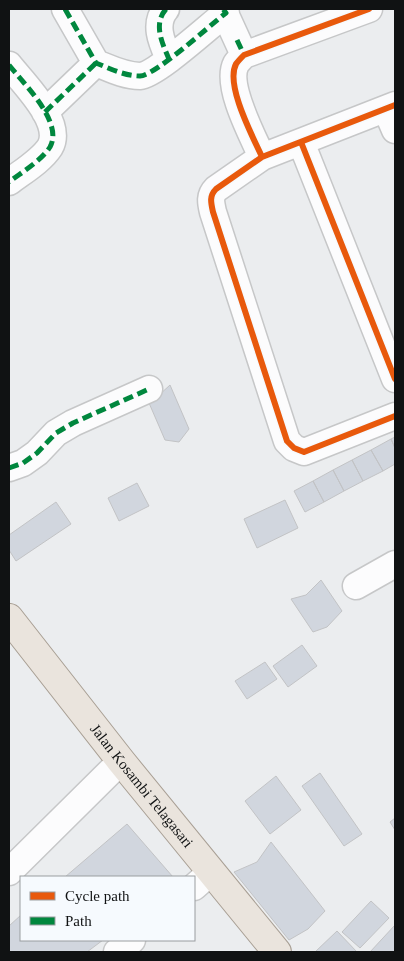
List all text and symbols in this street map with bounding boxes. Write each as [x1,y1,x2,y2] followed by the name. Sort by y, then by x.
[87,721,196,851] street label: Jalan Kosambi Telagasari
[20,876,195,941] legend
[65,888,130,904] text: Cycle path
[65,913,92,929] text: Path

